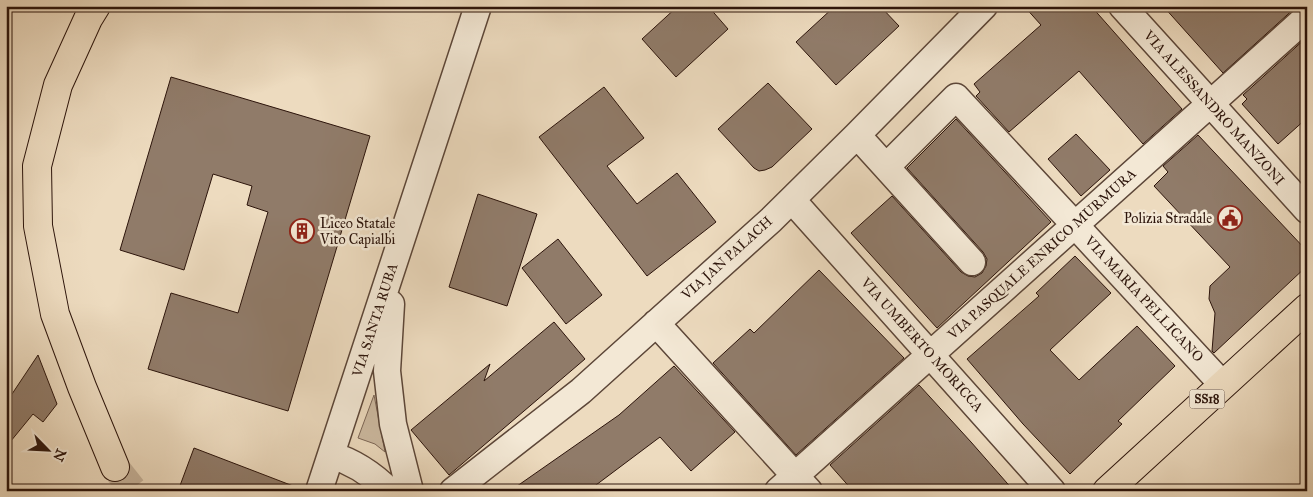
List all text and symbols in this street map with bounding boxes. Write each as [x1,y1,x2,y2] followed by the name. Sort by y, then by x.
[1139,26,1288,189] street label: VIA ALESSANDRO MANZONI
[944,165,1140,344] street label: VIA PASQUALE ENRICO MURMURA
[1217,205,1243,231] public building icon: Polizia Stradale
[1124,210,1212,227] place label: Polizia Stradale
[677,213,777,305] street label: VIA JAN PALACH
[319,215,396,248] place label: Liceo Statale Vito Capialbi
[289,218,315,244] building icon: Liceo Statale Vito Capialbi
[1080,232,1207,366] street label: VIA MARIA PELLICANO
[348,261,402,380] street label: VIA SANTA RUBA
[857,274,987,416] street label: VIA UMBERTO MORICCA
[1190,389,1224,408] road number: SS18
[22,424,72,474] north arrow
[49,446,70,464] text: N

